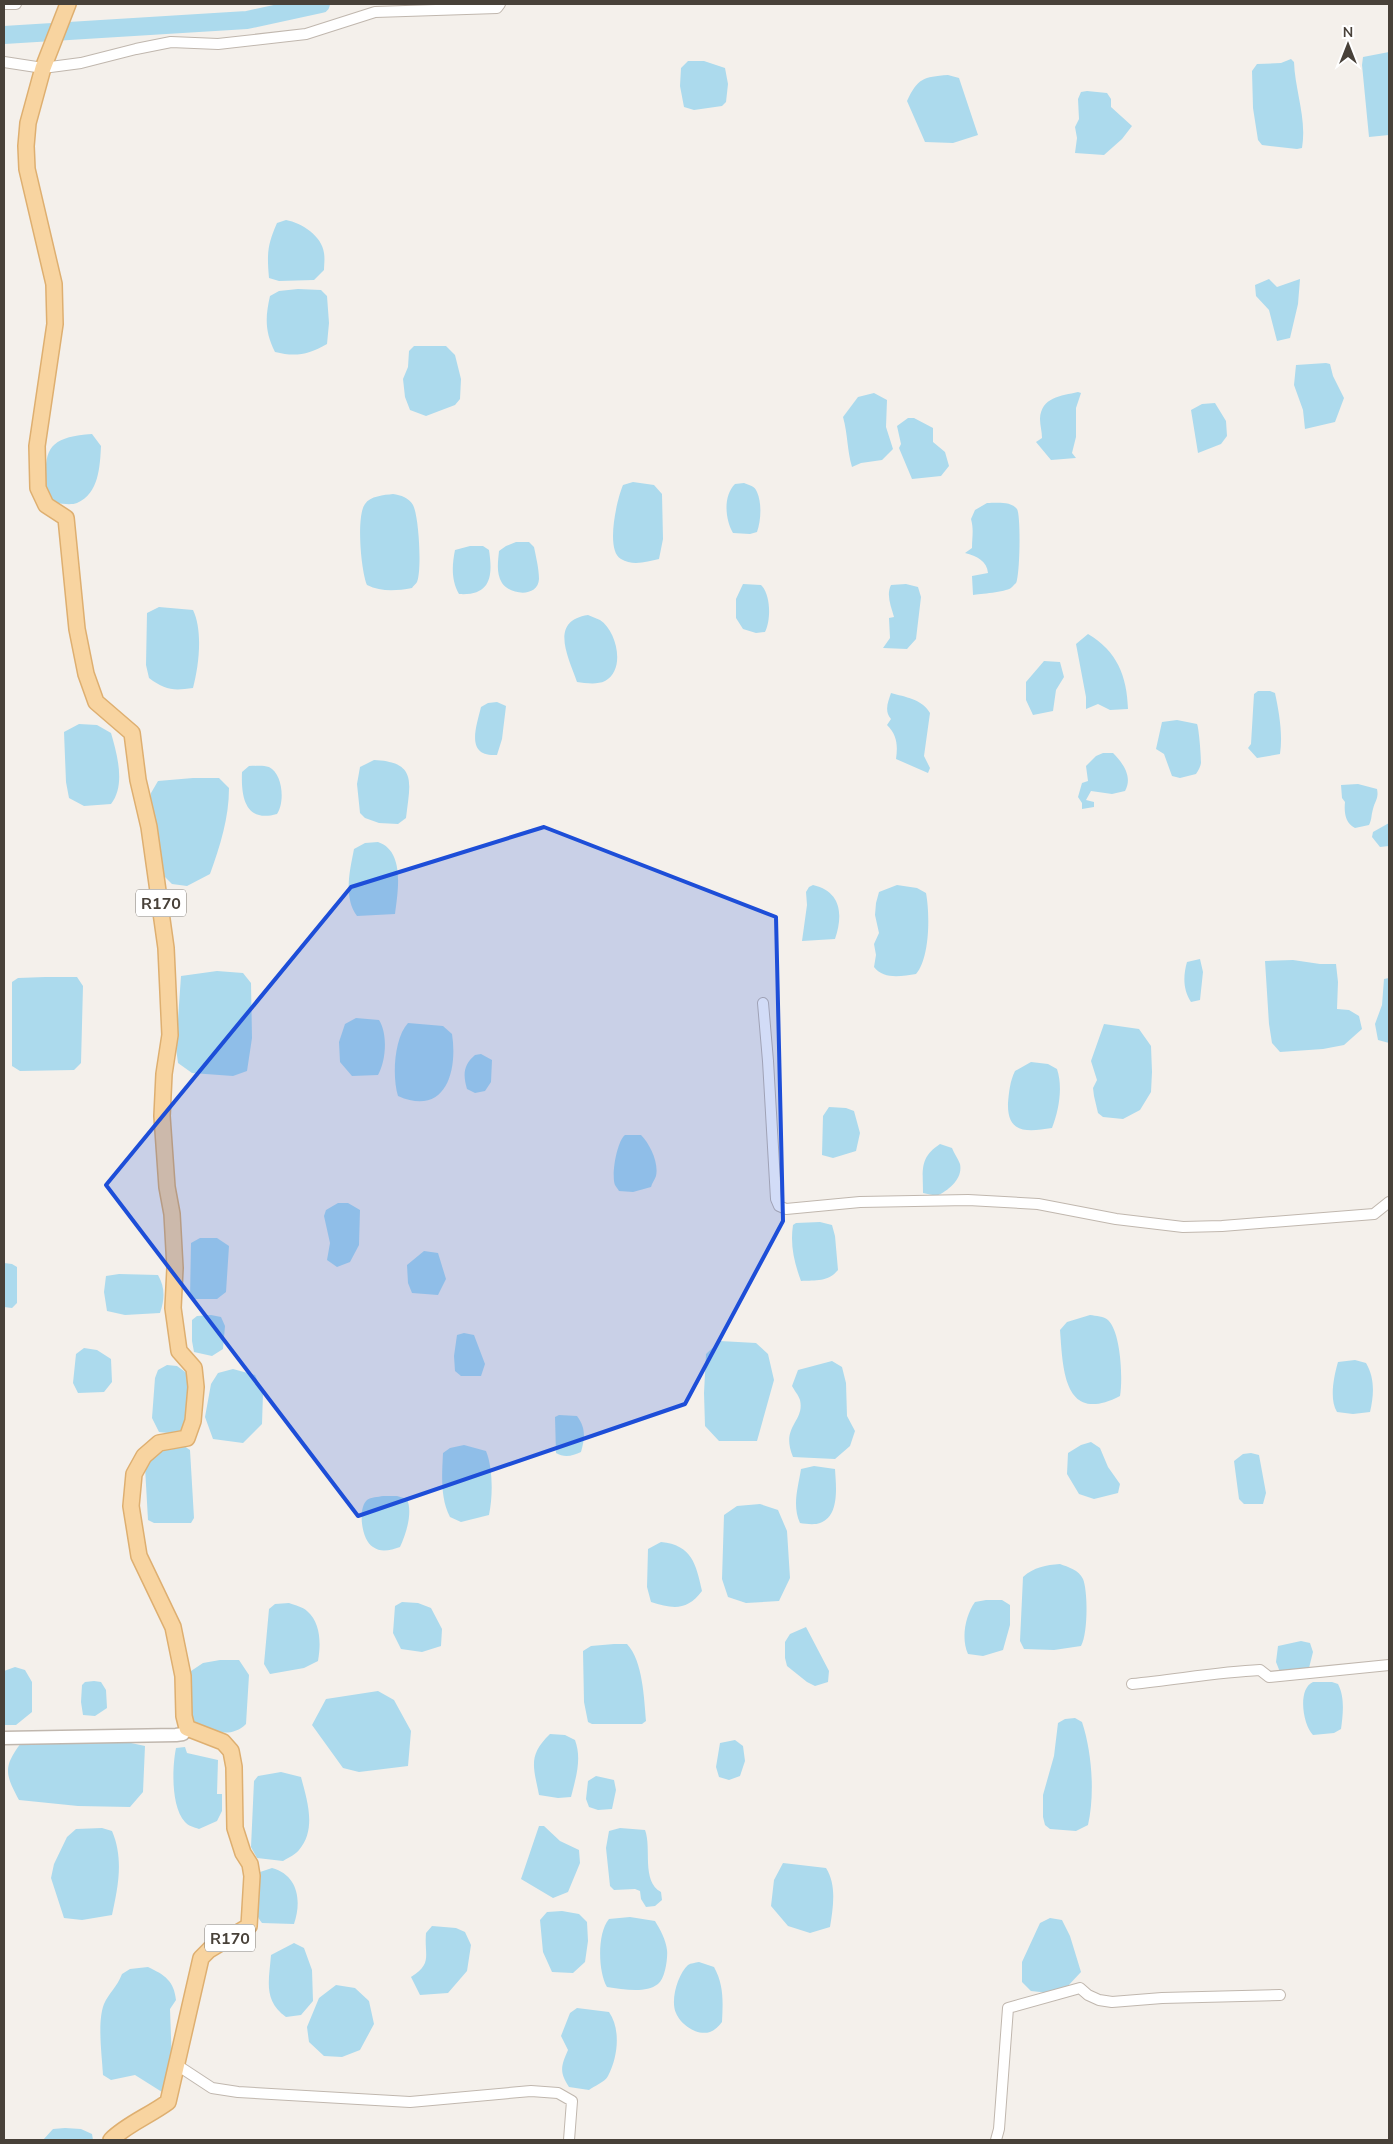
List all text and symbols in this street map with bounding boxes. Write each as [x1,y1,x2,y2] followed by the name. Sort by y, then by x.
[1323,20,1373,70] north arrow
[1343,23,1353,42] text: N
[136,890,186,916] road number: R170
[205,1925,255,1952] road number: R170

